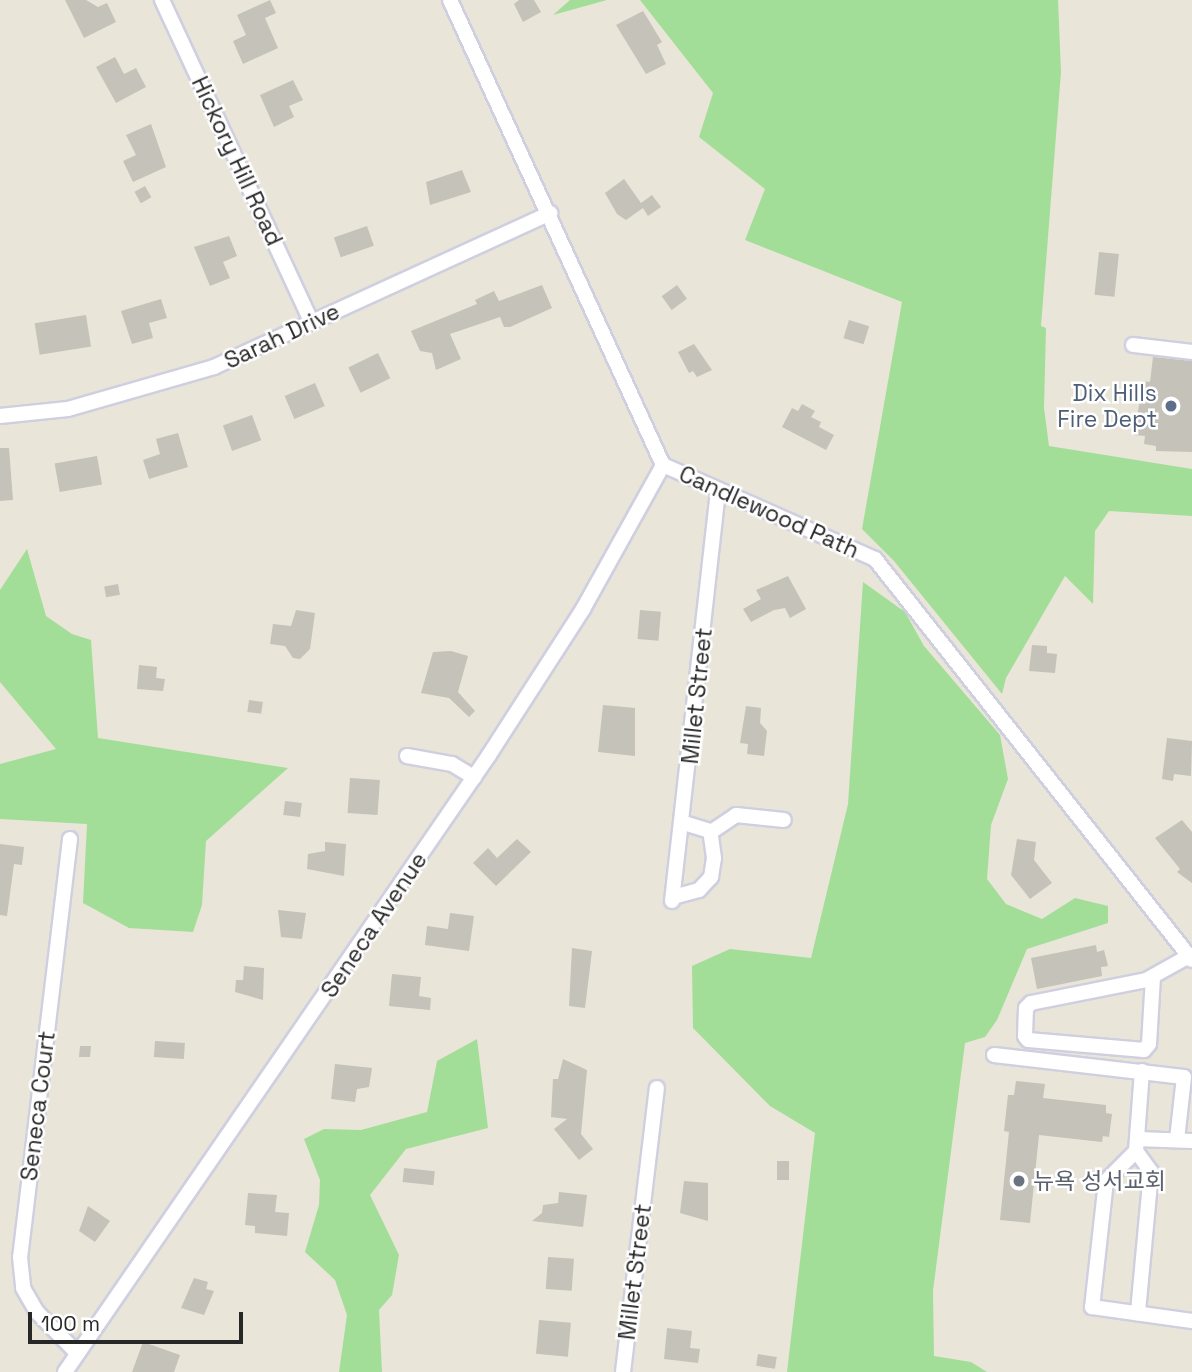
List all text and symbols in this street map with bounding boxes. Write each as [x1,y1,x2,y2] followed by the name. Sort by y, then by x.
[186,72,288,250] street label: Hickory Hill Road
[220,297,344,375] street label: Sarah Drive
[1057,379,1157,433] place label: Dix Hills Fire Dept
[1163,398,1179,414] marker: Dix Hills Fire Dept
[675,460,863,564] street label: Candlewood Path
[676,627,718,765] street label: Millet Street
[315,847,433,1003] street label: Seneca Avenue
[15,1030,61,1182] street label: Seneca Court
[1033,1167,1166,1195] place label: 뉴욕 성서교회
[1011,1173,1027,1189] marker: 뉴욕 성서교회
[613,1202,657,1342] street label: Millet Street
[32,1298,247,1342] scale bar
[41,1310,100,1337] text: 100 m

